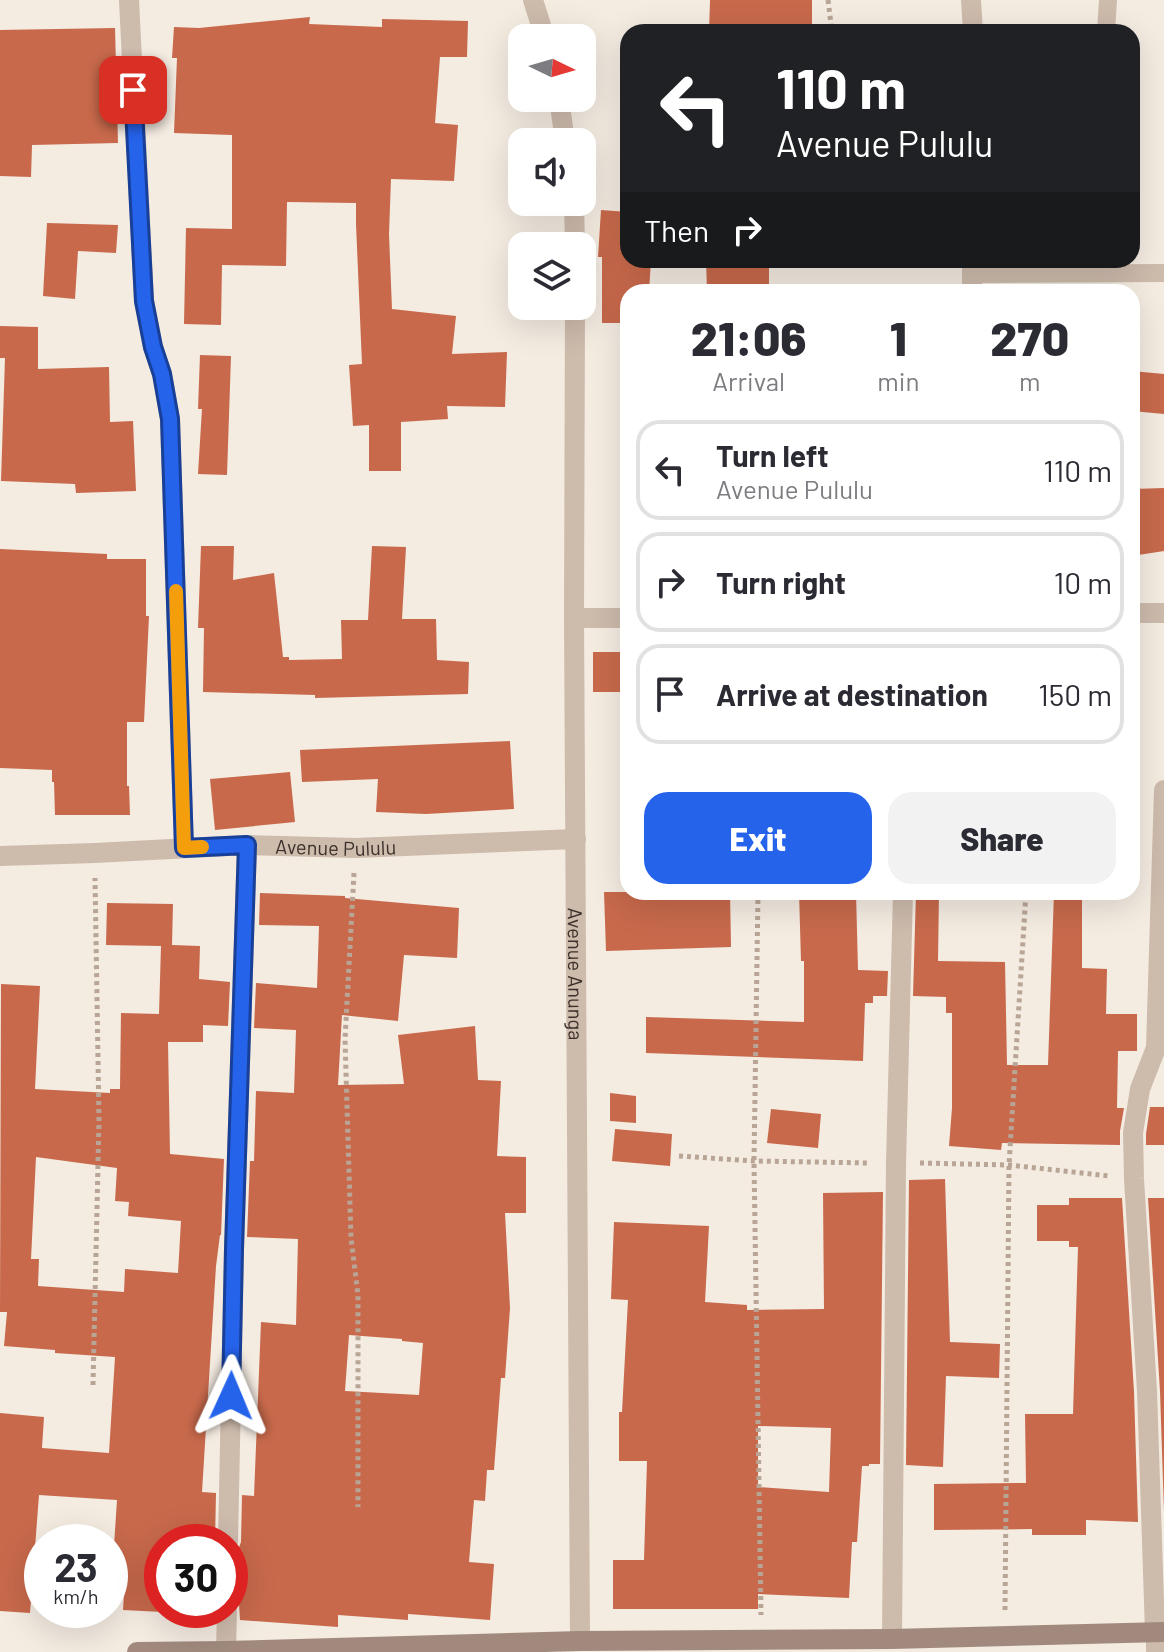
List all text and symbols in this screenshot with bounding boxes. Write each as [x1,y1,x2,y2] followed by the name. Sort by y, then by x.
[508,24,596,112] north arrow
[508,24,596,320] map controls
[776,53,906,120] text: 110 m
[99,56,167,124] pin
[644,56,748,160] icon: left
[111,68,155,112] icon: arrive
[776,121,993,164] text: Avenue Pululu
[508,128,596,216] button: sound
[725,208,769,252] icon: right
[644,212,709,248] text: Then
[508,232,596,320] button: layers
[691,308,806,366] text: 21:06
[890,308,907,366] text: 1
[990,308,1069,366] text: 270
[712,365,785,396] text: Arrival
[877,365,919,396] text: min
[1019,365,1040,396] text: m
[716,437,829,473] text: Turn left
[648,448,692,492] icon: left
[1043,452,1112,488] text: 110 m
[716,473,873,504] text: Avenue Pululu
[648,560,692,604] icon: right
[716,564,846,600] text: Turn right
[1054,564,1112,600] text: 10 m
[648,672,692,716] icon: arrive
[716,676,988,712] text: Arrive at destination
[1038,676,1112,712] text: 150 m
[644,792,872,884] button: Exit
[888,792,1116,884] button: Share
[275,834,397,860] street label: Avenue Pululu
[564,907,588,1041] street label: Avenue Anunga
[189,1354,273,1438] position arrow
[144,1524,248,1628] speed limit sign: 30
[54,1542,98,1590] text: 23
[53,1584,99,1608] text: km/h

